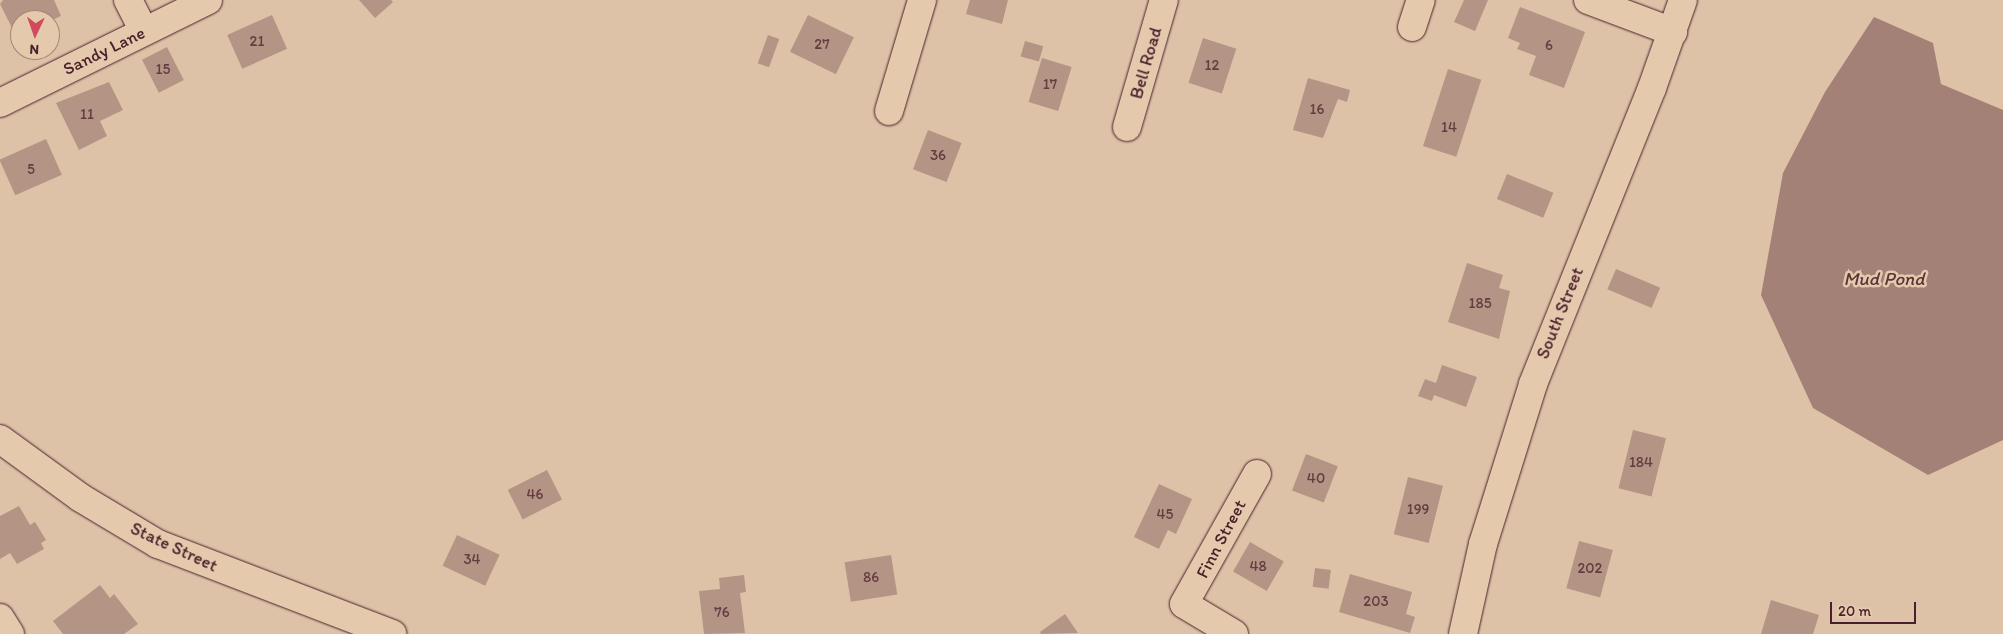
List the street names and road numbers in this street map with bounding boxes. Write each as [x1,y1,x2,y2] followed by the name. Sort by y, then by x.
[59,22,149,80] street label: Sandy Lane
[1126,25,1166,101] street label: Bell Road
[1532,264,1588,362] street label: South Street
[1191,496,1251,582] street label: Finn Street
[127,518,221,576] street label: State Street

